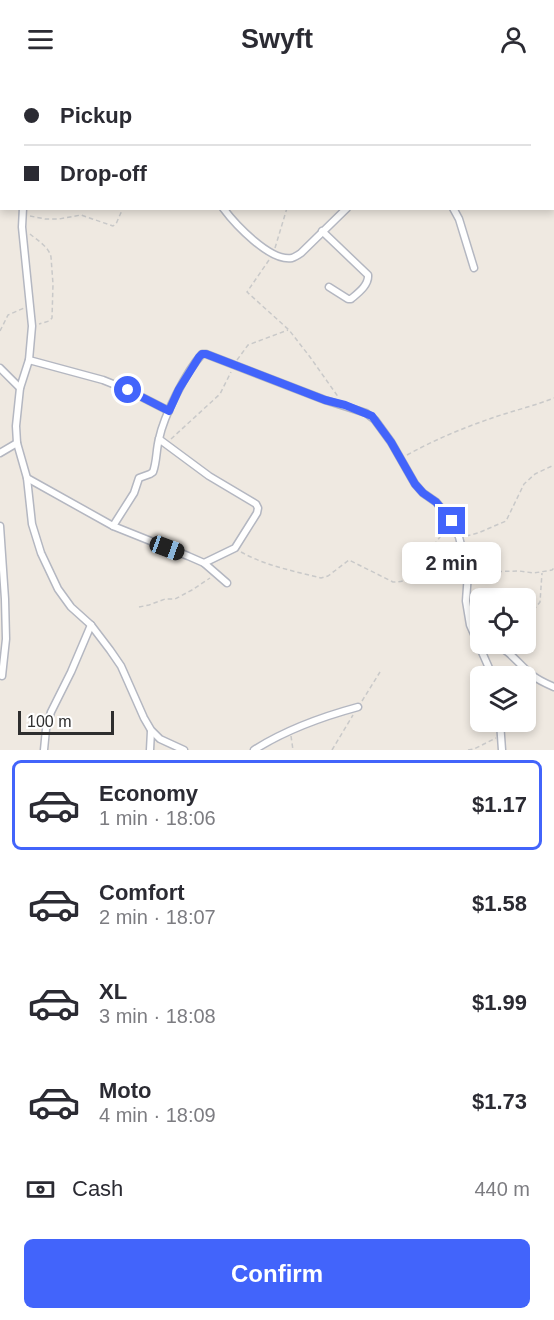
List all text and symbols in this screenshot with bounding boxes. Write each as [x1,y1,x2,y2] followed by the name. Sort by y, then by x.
[24,23,57,56] icon: menu
[497,23,530,56] icon: person
[241,24,313,54] text: Swyft
[60,103,132,128] text: Pickup
[60,161,147,186] text: Drop-off
[114,376,141,403] route start
[438,507,465,534] route end
[147,533,187,563] car
[402,542,502,584] callout: 2 min
[425,552,478,574] text: 2 min
[470,588,536,732] map controls
[470,588,536,654] button: locate
[470,666,536,732] button: layers
[18,708,114,736] scale bar
[27,713,71,730] text: 100 m
[27,778,81,832] icon: car
[99,781,198,806] text: Economy
[472,792,527,817] text: $1.17
[99,807,216,829] text: 1 min · 18:06
[27,877,81,931] icon: car
[99,880,185,905] text: Comfort
[472,891,527,916] text: $1.58
[99,906,216,928] text: 2 min · 18:07
[27,976,81,1030] icon: car
[99,979,127,1004] text: XL
[472,990,527,1015] text: $1.99
[99,1005,216,1027] text: 3 min · 18:08
[27,1075,81,1129] icon: car
[99,1078,152,1103] text: Moto
[472,1089,527,1114] text: $1.73
[99,1104,216,1126] text: 4 min · 18:09
[24,1173,57,1206] icon: cash
[72,1176,123,1201] text: Cash
[474,1178,530,1200] text: 440 m
[24,1239,530,1308] button: Confirm

